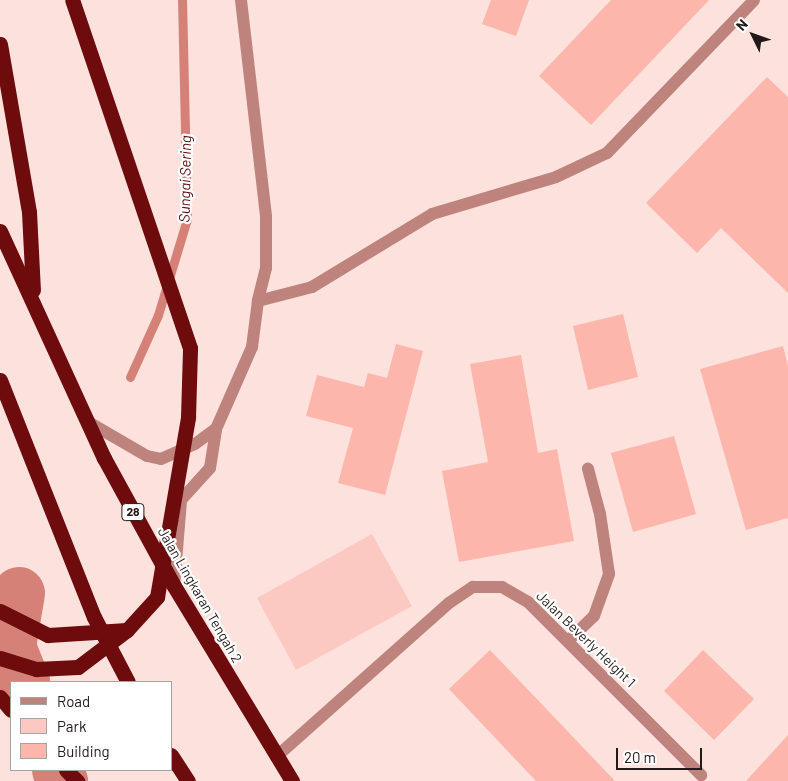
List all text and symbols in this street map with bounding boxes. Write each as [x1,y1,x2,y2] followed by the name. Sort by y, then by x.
[728,10,778,60] north arrow
[732,15,751,34] text: N
[175,135,195,223] water label: Sungai Sering
[120,502,146,522] road number: 28
[154,524,246,666] street label: Jalan Lingkaran Tengah 2
[533,587,639,691] street label: Jalan Beverly Height 1
[10,681,172,771] legend
[57,692,90,710] text: Road
[57,717,86,735] text: Park
[618,738,704,770] scale bar
[57,742,110,760] text: Building
[624,748,656,766] text: 20 m

